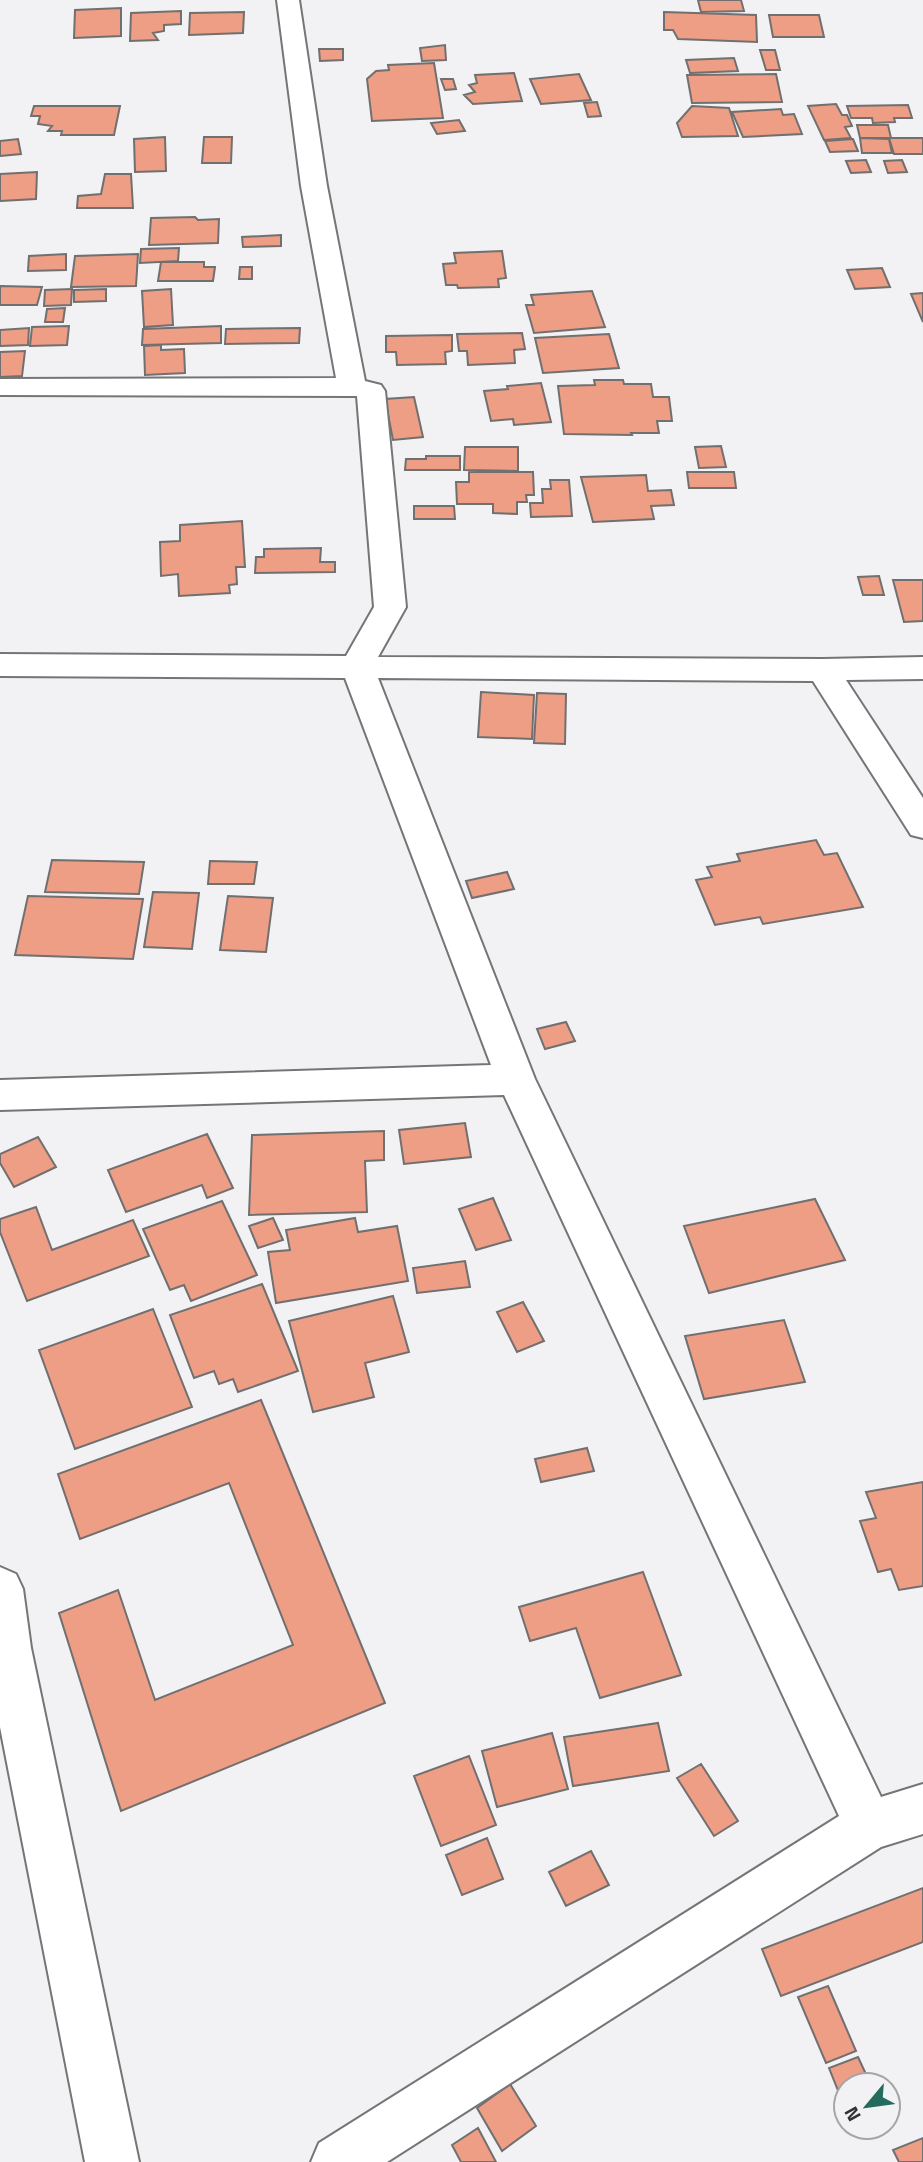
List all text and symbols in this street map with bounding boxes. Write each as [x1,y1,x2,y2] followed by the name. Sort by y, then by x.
[832,2071,902,2141] north arrow
[836,2102,868,2127] text: N

